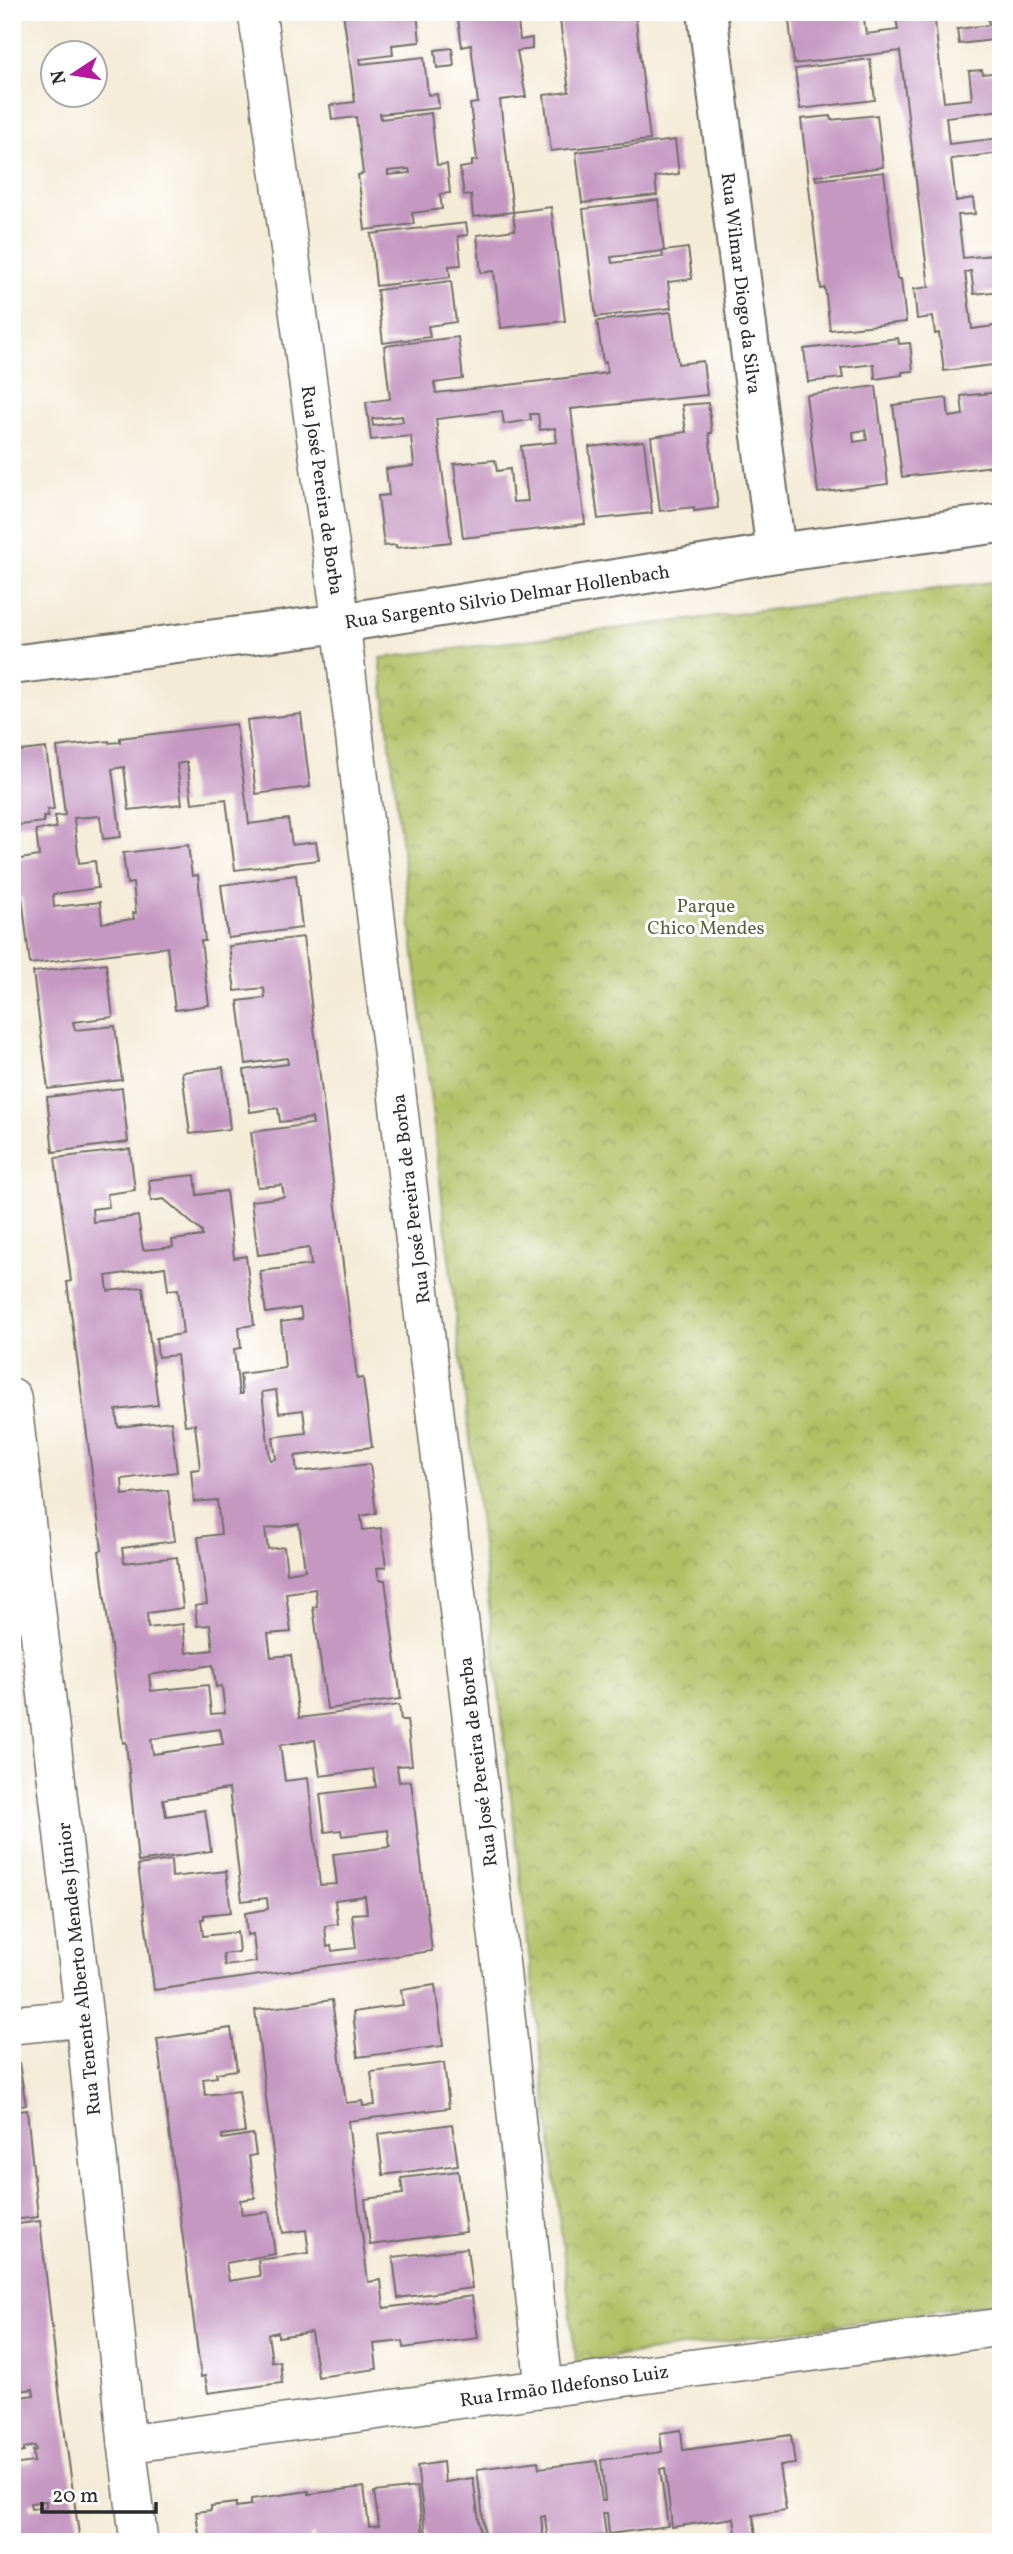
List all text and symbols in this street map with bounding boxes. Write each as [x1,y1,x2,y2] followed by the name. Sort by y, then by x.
[38,38,108,108] north arrow
[45,67,73,87] text: N
[714,171,767,396] street label: Rua Wilmar Diogo da Silva
[293,384,349,597] street label: Rua José Pereira de Borba
[343,559,672,637] street label: Rua Sargento Silvio Delmar Hollenbach
[647,894,765,942] park label: Parque Chico Mendes
[386,1092,438,1305] street label: Rua José Pereira de Borba
[453,1655,505,1868] street label: Rua José Pereira de Borba
[52,1821,108,2117] street label: Rua Tenente Alberto Mendes Júnior
[458,2359,670,2415] street label: Rua Irmão Ildefonso Luiz
[42,2470,156,2514] scale bar
[52,2482,98,2511] text: 20 m

